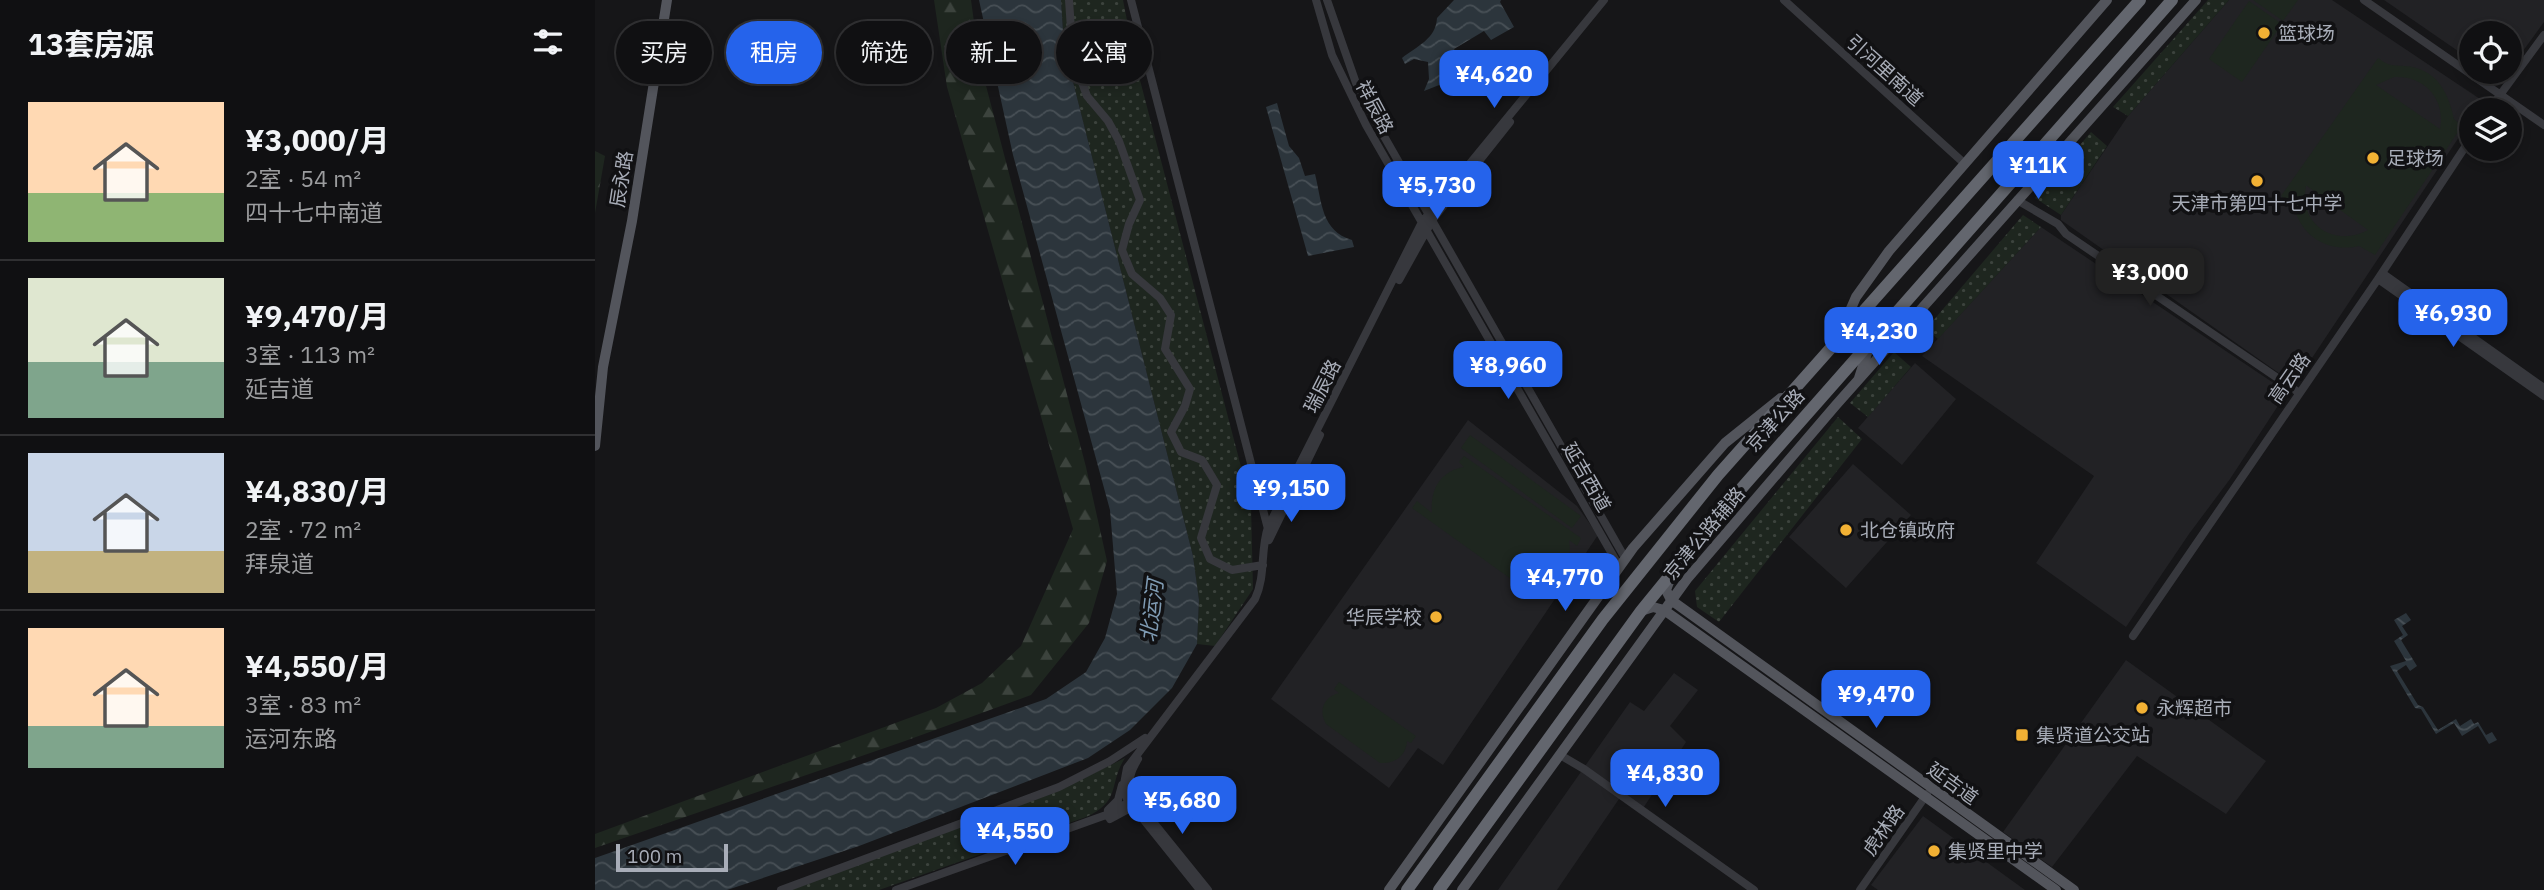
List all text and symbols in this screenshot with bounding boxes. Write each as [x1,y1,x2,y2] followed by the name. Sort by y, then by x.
[616,21,712,84] chip: 买房
[726,21,822,84] chip: 租房
[836,21,932,84] chip: 筛选
[946,21,1042,84] chip: 新上
[1056,21,1152,84] chip: 公寓
[2278,21,2335,45] place label: 篮球场
[2459,21,2522,161] map controls
[2459,21,2522,84] button: locate
[529,23,567,61] icon: filters
[28,24,154,63] text: 13套房源
[2256,25,2272,41] marker: 篮球场
[1842,29,1928,111] street label: 引河里南道
[1437,50,1551,110] pin: ¥4,620
[1455,58,1533,88] text: ¥4,620
[1351,76,1399,138] street label: 祥辰路
[2459,98,2522,161] button: layers
[245,120,390,159] text: ¥3,000/月
[84,130,168,214] icon: home
[1997,142,2079,201] pin: ¥11K
[2387,146,2444,170] place label: 足球场
[605,149,637,209] street label: 辰永路
[2009,149,2067,179] text: ¥11K
[2365,150,2381,166] marker: 足球场
[1380,162,1494,221] pin: ¥5,730
[245,163,361,193] text: 2室 · 54 m²
[1398,169,1476,199] text: ¥5,730
[2249,173,2265,189] marker: 天津市第四十七中学
[2171,191,2343,215] place label: 天津市第四十七中学
[245,197,383,227] text: 四十七中南道
[2093,248,2207,308] pin: ¥3,000
[2111,256,2189,286] text: ¥3,000
[2396,290,2510,349] pin: ¥6,930
[245,296,390,335] text: ¥9,470/月
[2414,297,2492,327] text: ¥6,930
[84,306,168,390] icon: home
[1822,308,1936,367] pin: ¥4,230
[1840,315,1918,345] text: ¥4,230
[245,339,375,369] text: 3室 · 113 m²
[1451,342,1565,401] pin: ¥8,960
[2263,348,2315,408] street label: 高云路
[1469,349,1547,379] text: ¥8,960
[1298,355,1346,417] street label: 瑞辰路
[245,373,314,403] text: 延吉道
[1741,384,1809,456] street label: 京津公路
[1558,438,1616,516] street label: 延吉西道
[1234,464,1348,524] pin: ¥9,150
[245,471,390,510] text: ¥4,830/月
[1252,472,1330,502] text: ¥9,150
[84,481,168,565] icon: home
[1658,482,1750,584] street label: 京津公路辅路
[245,514,361,544] text: 2室 · 72 m²
[1860,518,1955,542] place label: 北仓镇政府
[1838,522,1854,538] marker: 北仓镇政府
[245,548,314,578] text: 拜泉道
[1508,554,1622,613] pin: ¥4,770
[1526,561,1604,591] text: ¥4,770
[1133,574,1169,644] water label: 北运河
[1346,605,1422,629] place label: 华辰学校
[1428,609,1444,625] marker: 华辰学校
[245,646,390,685] text: ¥4,550/月
[84,656,168,740] icon: home
[1819,670,1933,730] pin: ¥9,470
[1837,678,1915,708] text: ¥9,470
[245,689,361,719] text: 3室 · 83 m²
[2156,696,2232,720] place label: 永辉超市
[2134,700,2150,716] marker: 永辉超市
[245,723,337,753] text: 运河东路
[2036,723,2150,747] place label: 集贤道公交站
[2014,727,2030,743] marker: 集贤道公交站
[1608,750,1722,809] pin: ¥4,830
[1626,757,1704,787] text: ¥4,830
[1923,757,1983,809] street label: 延吉道
[1125,776,1239,836] pin: ¥5,680
[1143,784,1221,814] text: ¥5,680
[1857,800,1909,860] street label: 虎林路
[958,808,1072,867] pin: ¥4,550
[976,815,1054,845] text: ¥4,550
[1948,839,2043,863] place label: 集贤里中学
[616,841,728,873] scale bar
[1926,843,1942,859] marker: 集贤里中学
[627,844,682,868] text: 100 m

